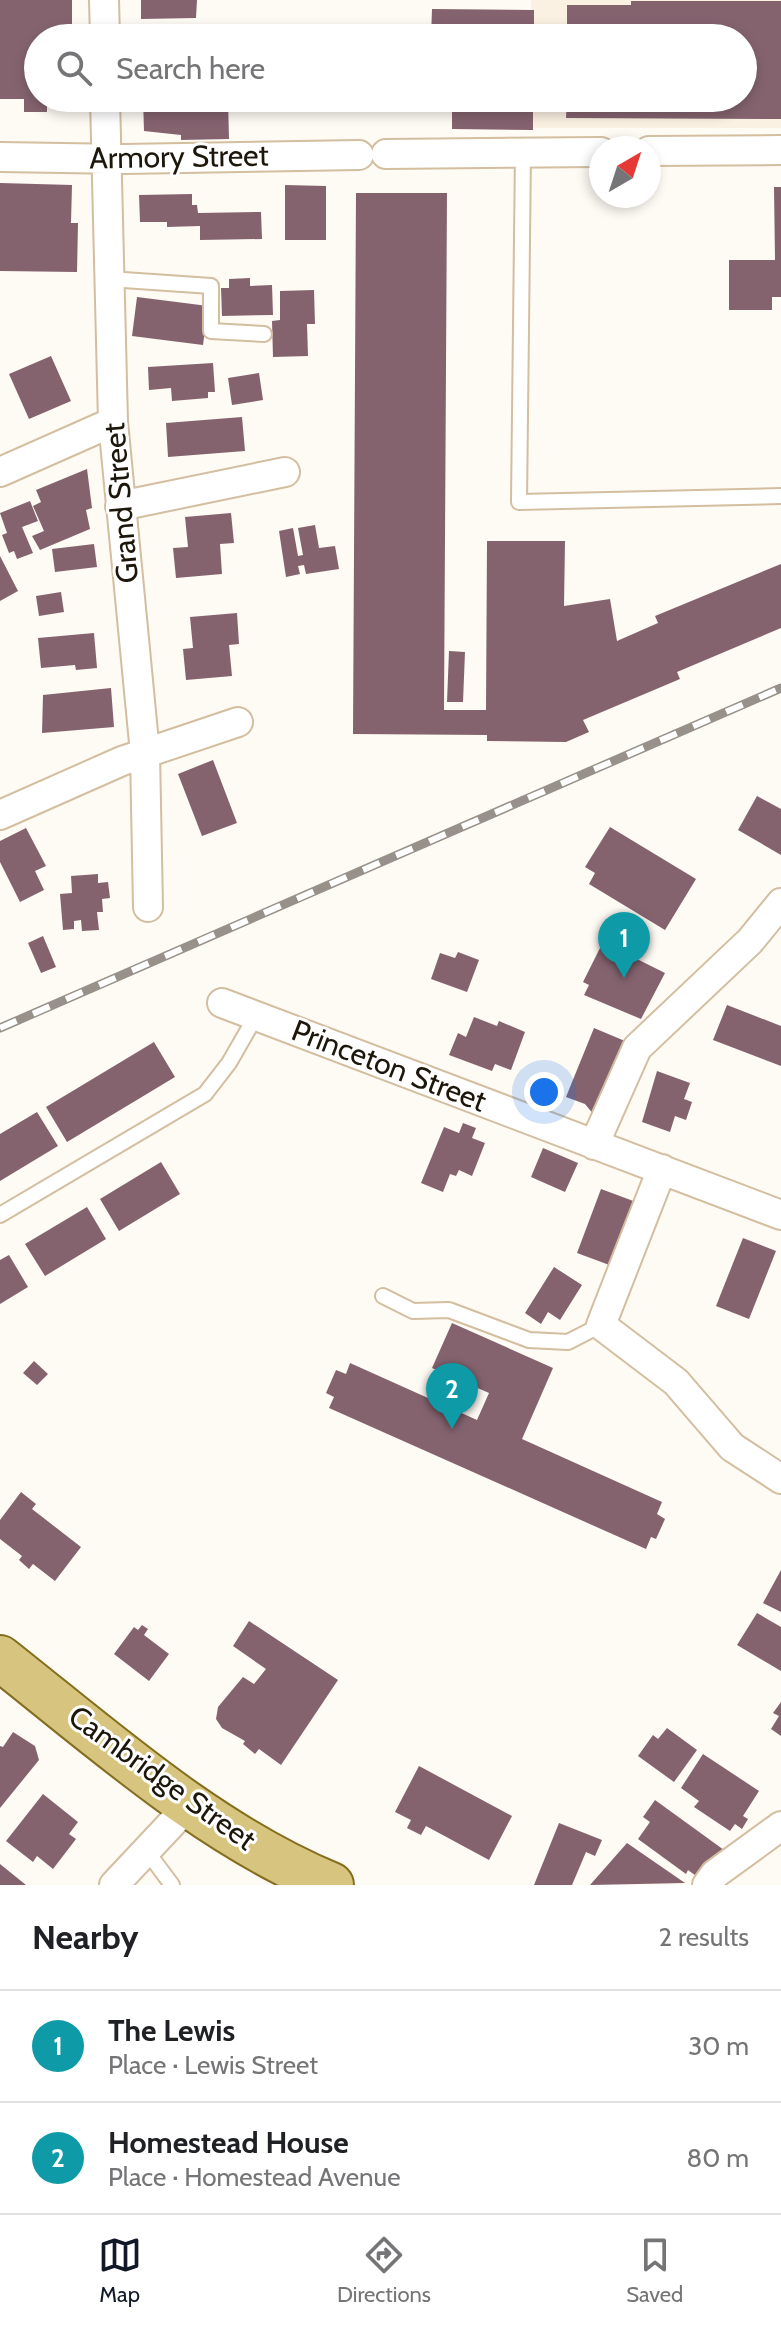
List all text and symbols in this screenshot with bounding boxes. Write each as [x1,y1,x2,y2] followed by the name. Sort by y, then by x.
[24,24,757,112] search box
[52,46,96,90] icon: search
[116,50,265,87] text: Search here
[89,136,269,177] street label: Armory Street
[589,136,661,208] north arrow
[95,421,146,585] street label: Grand Street
[598,912,650,978] pin: 1
[287,1011,492,1120] street label: Princeton Street
[524,1072,564,1112] your location
[426,1363,478,1429] pin: 2
[61,1697,263,1858] street label: Cambridge Street
[32,1916,139,1958] text: Nearby
[658,1921,749,1953] text: 2 results
[108,2012,235,2049] text: The Lewis
[53,2030,63,2062] text: 1
[688,2030,749,2062] text: 30 m
[108,2049,318,2081] text: Place · Lewis Street
[108,2124,349,2161] text: Homestead House
[51,2142,65,2174] text: 2
[686,2142,749,2174] text: 80 m
[108,2161,401,2193] text: Place · Homestead Avenue
[98,2233,142,2308] tab: Map
[337,2233,431,2308] tab: Directions
[626,2233,683,2308] tab: Saved

